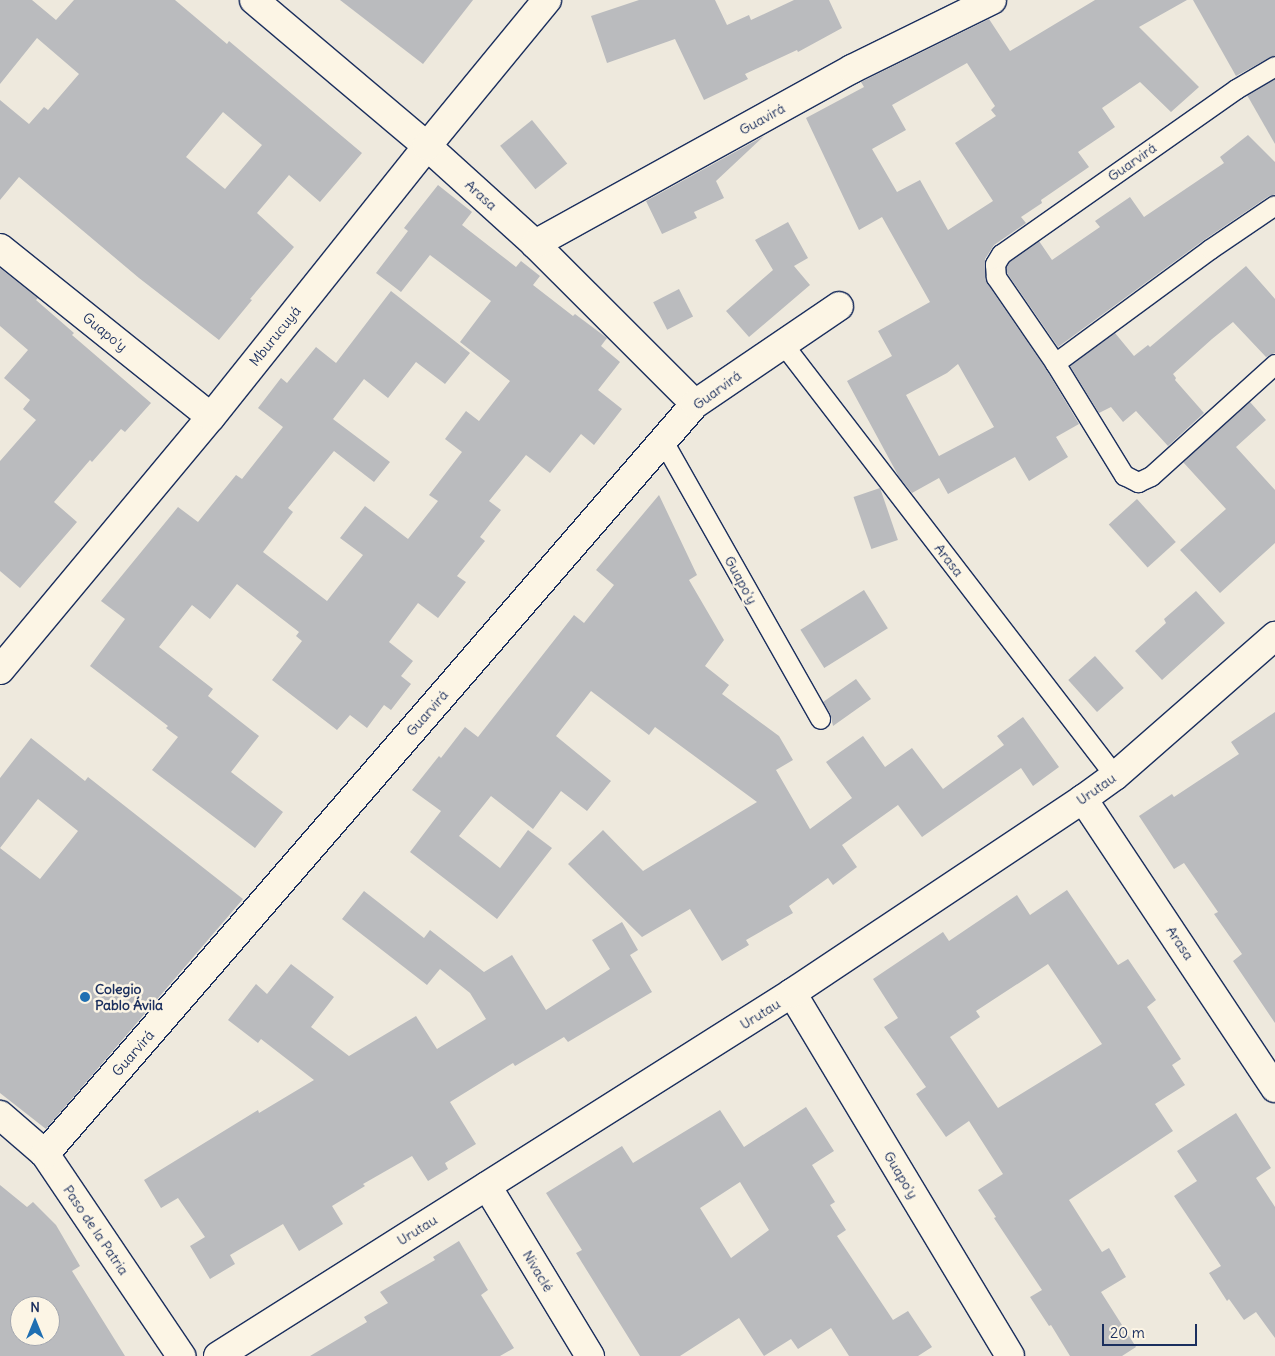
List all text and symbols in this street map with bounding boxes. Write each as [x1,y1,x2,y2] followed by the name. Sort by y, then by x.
[736,100,788,138] street label: Guavirá
[1104,139,1160,185] street label: Guarvirá
[462,176,500,214] street label: Arasa
[246,303,304,369] street label: Mburucuyá
[79,309,131,355] street label: Guapo'y
[690,367,744,413] street label: Guarvirá
[931,540,967,580] street label: Arasa
[721,553,761,607] street label: Guapo'y
[402,687,452,739] street label: Guarvirá
[1073,769,1119,809] street label: Urutau
[1163,923,1197,963] street label: Arasa
[95,981,163,1014] place label: Colegio Pablo Ávila
[79,991,91,1003] marker: Colegio Pablo Ávila
[737,995,783,1033] street label: Urutau
[108,1027,158,1079] street label: Guarvirá
[880,1148,922,1202] street label: Guapo'y
[60,1182,132,1278] street label: Paso de la Patria
[394,1211,440,1249] street label: Urutau
[519,1247,557,1295] street label: Nivaclé
[10,1296,60,1346] north arrow
[30,1298,40,1316] text: N
[1105,1314,1200,1346] scale bar
[1110,1323,1145,1342] text: 20 m

